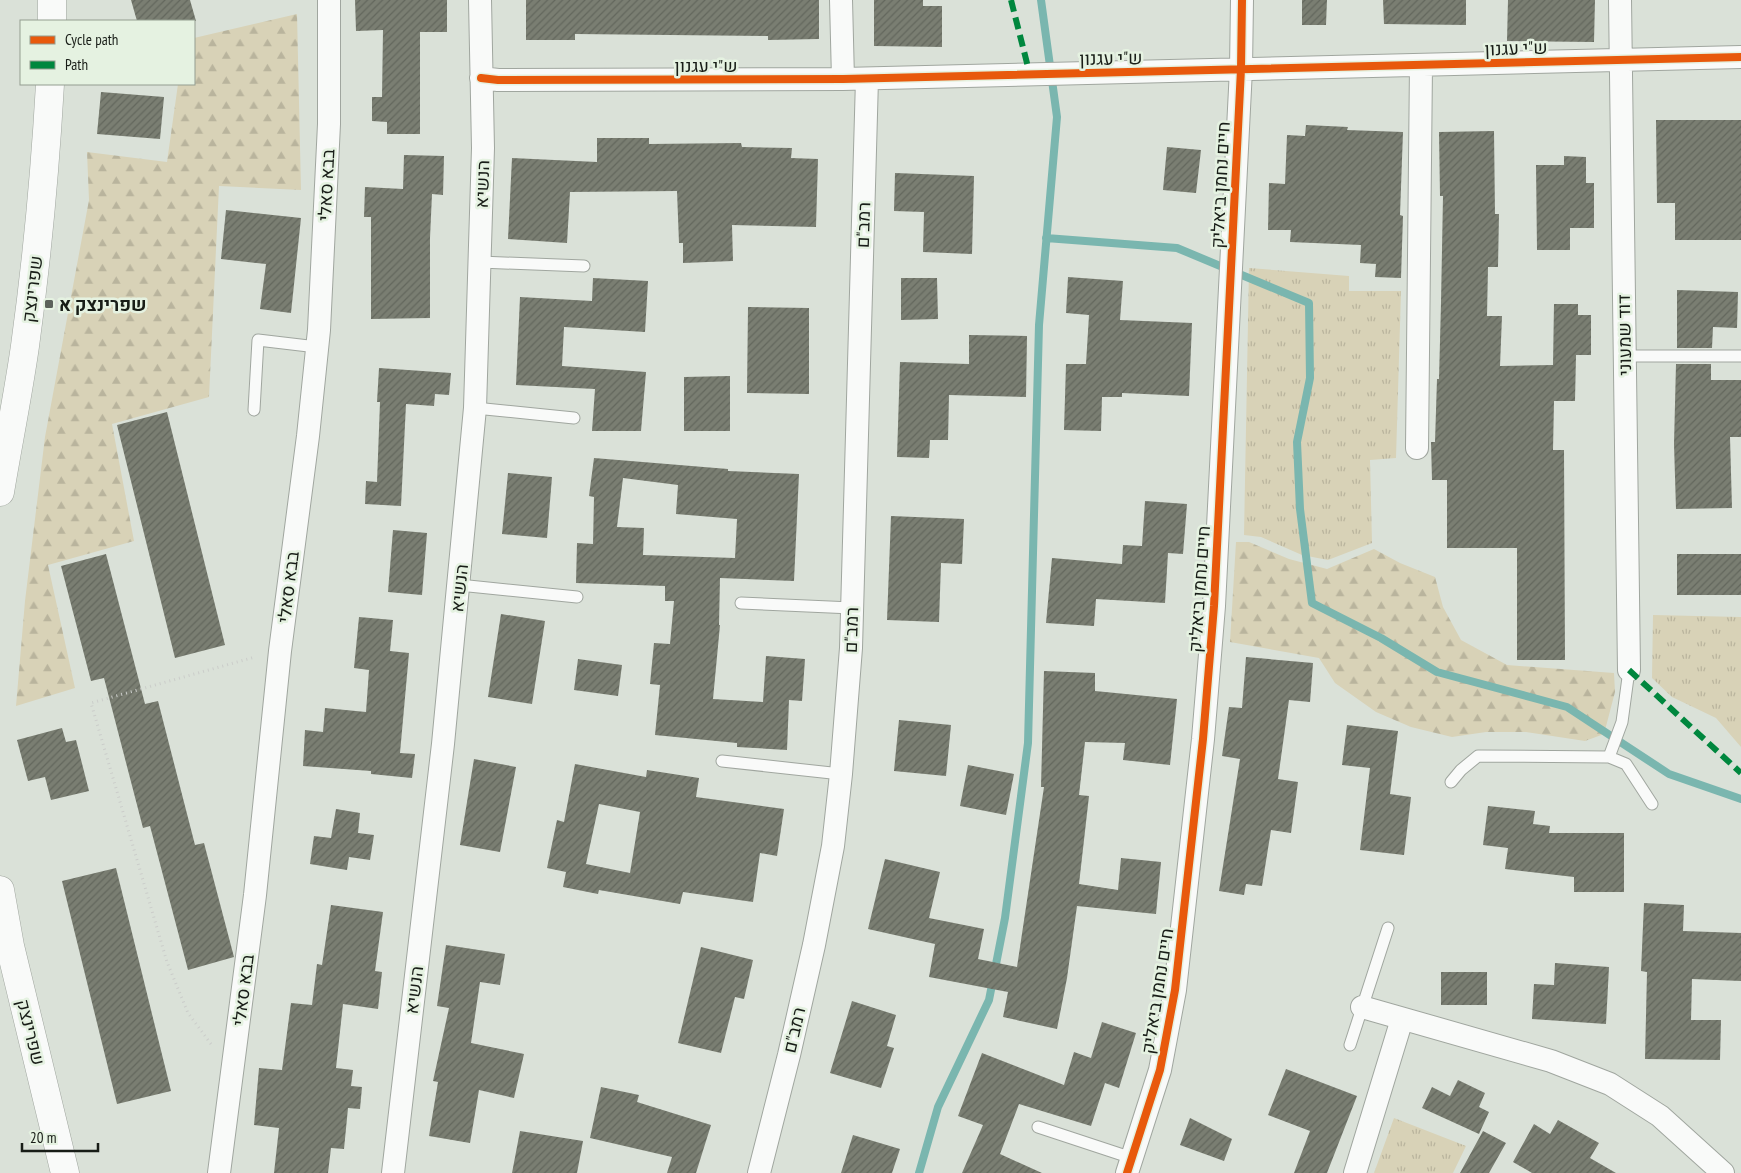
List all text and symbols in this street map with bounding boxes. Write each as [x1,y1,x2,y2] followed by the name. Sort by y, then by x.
[20,20,195,85] legend
[65,30,118,49] text: Cycle path
[1484,35,1548,61] street label: ש"י עגנון
[1079,46,1143,70] street label: ש"י עגנון
[674,54,738,77] street label: ש"י עגנון
[65,55,88,74] text: Path
[1205,121,1235,249] street label: חיים נחמן ביאליק
[313,148,339,222] street label: בבא סאלי
[470,159,494,209] street label: הנשיא
[851,201,875,249] street label: רמב"ם
[16,254,48,324] street label: שפרינצק
[59,293,147,316] place label: שפרינצק א
[1612,294,1636,376] street label: דוד שמעוני
[43,298,55,310] marker: שפרינצק א
[1183,525,1215,653] street label: חיים נחמן ביאליק
[272,549,304,624] street label: בבא סאלי
[445,563,473,613] street label: הנשיא
[839,606,863,654] street label: רמב"ם
[1136,926,1178,1056] street label: חיים נחמן ביאליק
[227,952,259,1027] street label: בבא סאלי
[400,965,428,1015] street label: הנשיא
[12,997,50,1067] street label: שפרינצק
[778,1005,810,1055] street label: רמב"ם
[22,1120,99,1152] scale bar
[30,1128,56,1147] text: 20 m

